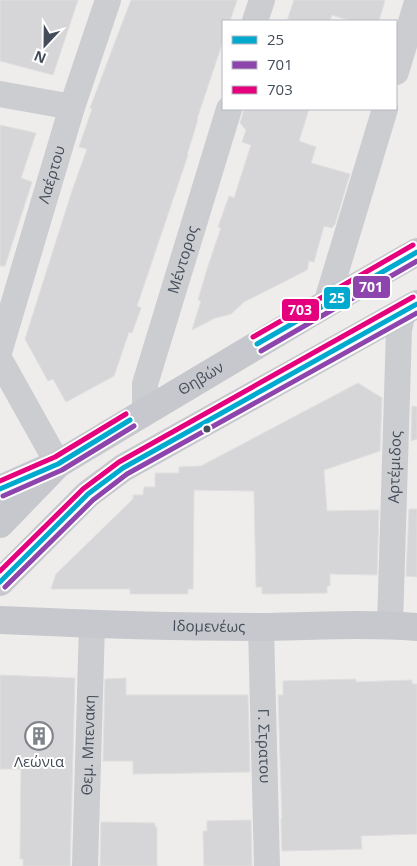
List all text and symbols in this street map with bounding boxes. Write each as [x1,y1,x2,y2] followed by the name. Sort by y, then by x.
[20,20,70,70] north arrow
[222,20,397,110] legend
[267,29,284,49] text: 25
[31,47,49,68] text: N
[267,54,293,74] text: 701
[267,79,293,99] text: 703
[33,143,69,206] street label: Λαέρτου
[162,223,202,296] street label: Μέντορος
[352,275,391,299] line badge: 701
[359,277,383,296] text: 701
[323,286,351,310] line badge: 25
[329,288,345,307] text: 25
[281,298,320,322] line badge: 703
[288,300,312,319] text: 703
[174,356,227,399] street label: Θηβών
[202,424,212,434] unlabelled marker
[383,431,405,504] street label: Αρτέμιδος
[172,615,245,636] street label: Ιδομενέως
[76,694,99,796] street label: Θεμ. Μπενακη
[254,708,276,784] street label: Γ. Στρατου
[24,721,54,751] building icon: Λεώνια
[14,751,64,771] place label: Λεώνια

